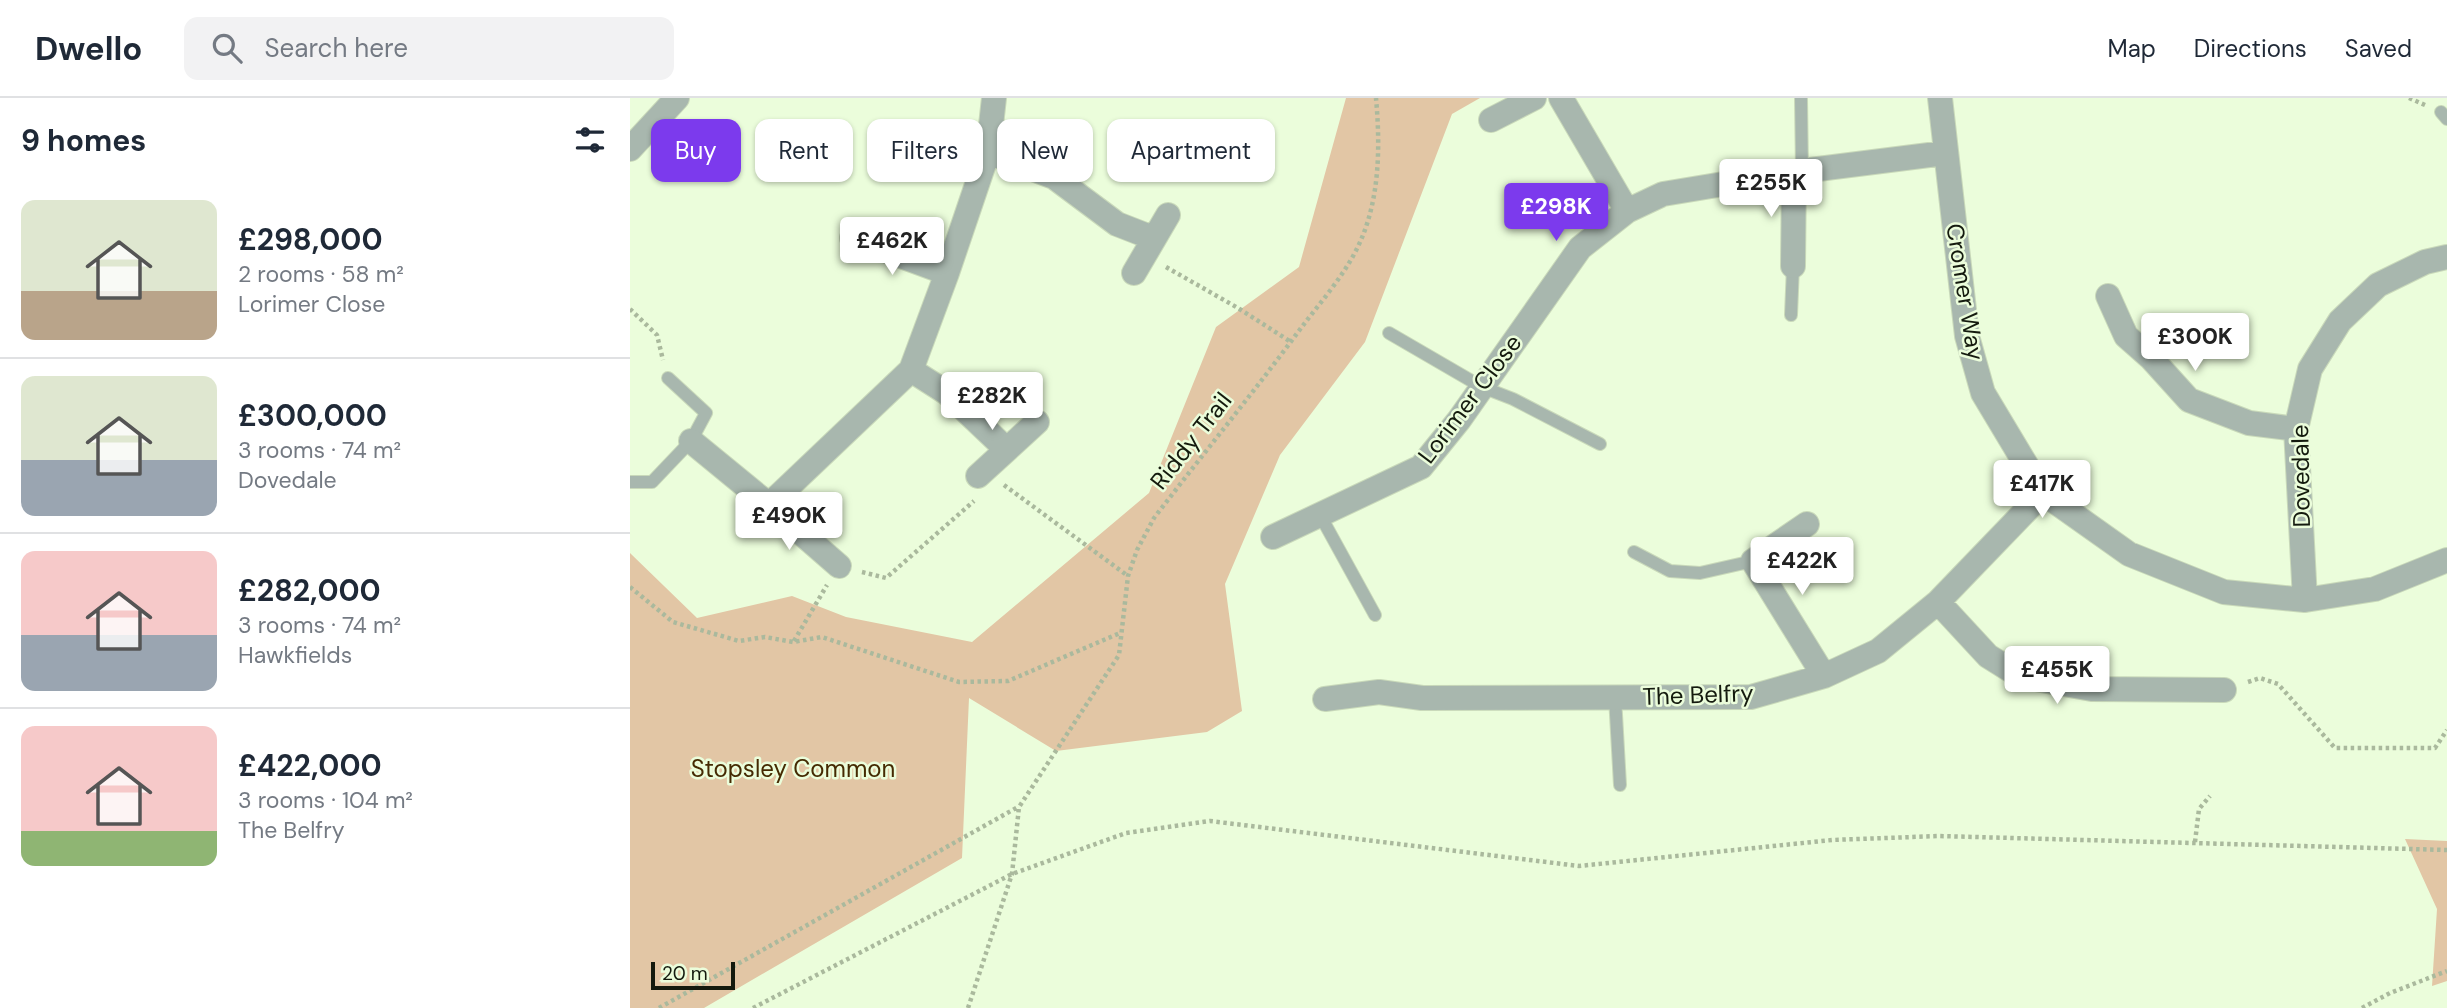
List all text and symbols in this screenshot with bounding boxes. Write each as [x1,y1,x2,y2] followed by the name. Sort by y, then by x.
[184,17,674,80] search box
[35,27,142,70] text: Dwello
[208,29,246,67] icon: search
[264,31,408,65] text: Search here
[2108,33,2156,64] text: Map
[2194,33,2307,64] text: Directions
[2345,33,2412,64] text: Saved
[651,119,741,182] chip: Buy
[755,119,853,182] chip: Rent
[867,119,983,182] chip: Filters
[997,119,1093,182] chip: New
[1107,119,1275,182] chip: Apartment
[21,121,146,160] text: 9 homes
[571,121,609,159] icon: filters
[1722,159,1820,219] pin: £255K
[1735,167,1807,197] text: £255K
[1507,184,1605,243] pin: £298K
[1520,191,1592,221] text: £298K
[843,218,941,277] pin: £462K
[238,220,383,259] text: £298,000
[1939,221,1992,363] street label: Cromer Way
[856,225,928,255] text: £462K
[77,228,161,312] icon: home
[238,259,404,289] text: 2 rooms · 58 m²
[238,289,385,319] text: Lorimer Close
[2146,314,2244,373] pin: £300K
[2157,321,2233,351] text: £300K
[1411,328,1528,469] street label: Lorimer Close
[943,372,1041,432] pin: £282K
[957,380,1027,410] text: £282K
[1143,386,1238,496] street label: Riddy Trail
[238,396,387,435] text: £300,000
[77,404,161,488] icon: home
[2284,424,2317,528] street label: Dovedale
[238,435,401,465] text: 3 rooms · 74 m²
[1993,460,2091,520] pin: £417K
[238,465,337,495] text: Dovedale
[2009,468,2075,498] text: £417K
[740,492,838,552] pin: £490K
[751,500,827,530] text: £490K
[1753,538,1851,597] pin: £422K
[1767,545,1837,575] text: £422K
[238,571,381,610] text: £282,000
[77,579,161,663] icon: home
[238,610,401,640] text: 3 rooms · 74 m²
[238,640,352,670] text: Hawkfields
[2008,646,2106,706] pin: £455K
[2020,654,2094,684] text: £455K
[1642,677,1754,712] street label: The Belfry
[238,746,382,785] text: £422,000
[691,753,895,784] park label: Stopsley Common
[77,754,161,838] icon: home
[238,785,413,815] text: 3 rooms · 104 m²
[238,815,345,845] text: The Belfry
[651,959,735,991] scale bar
[662,961,708,986] text: 20 m

